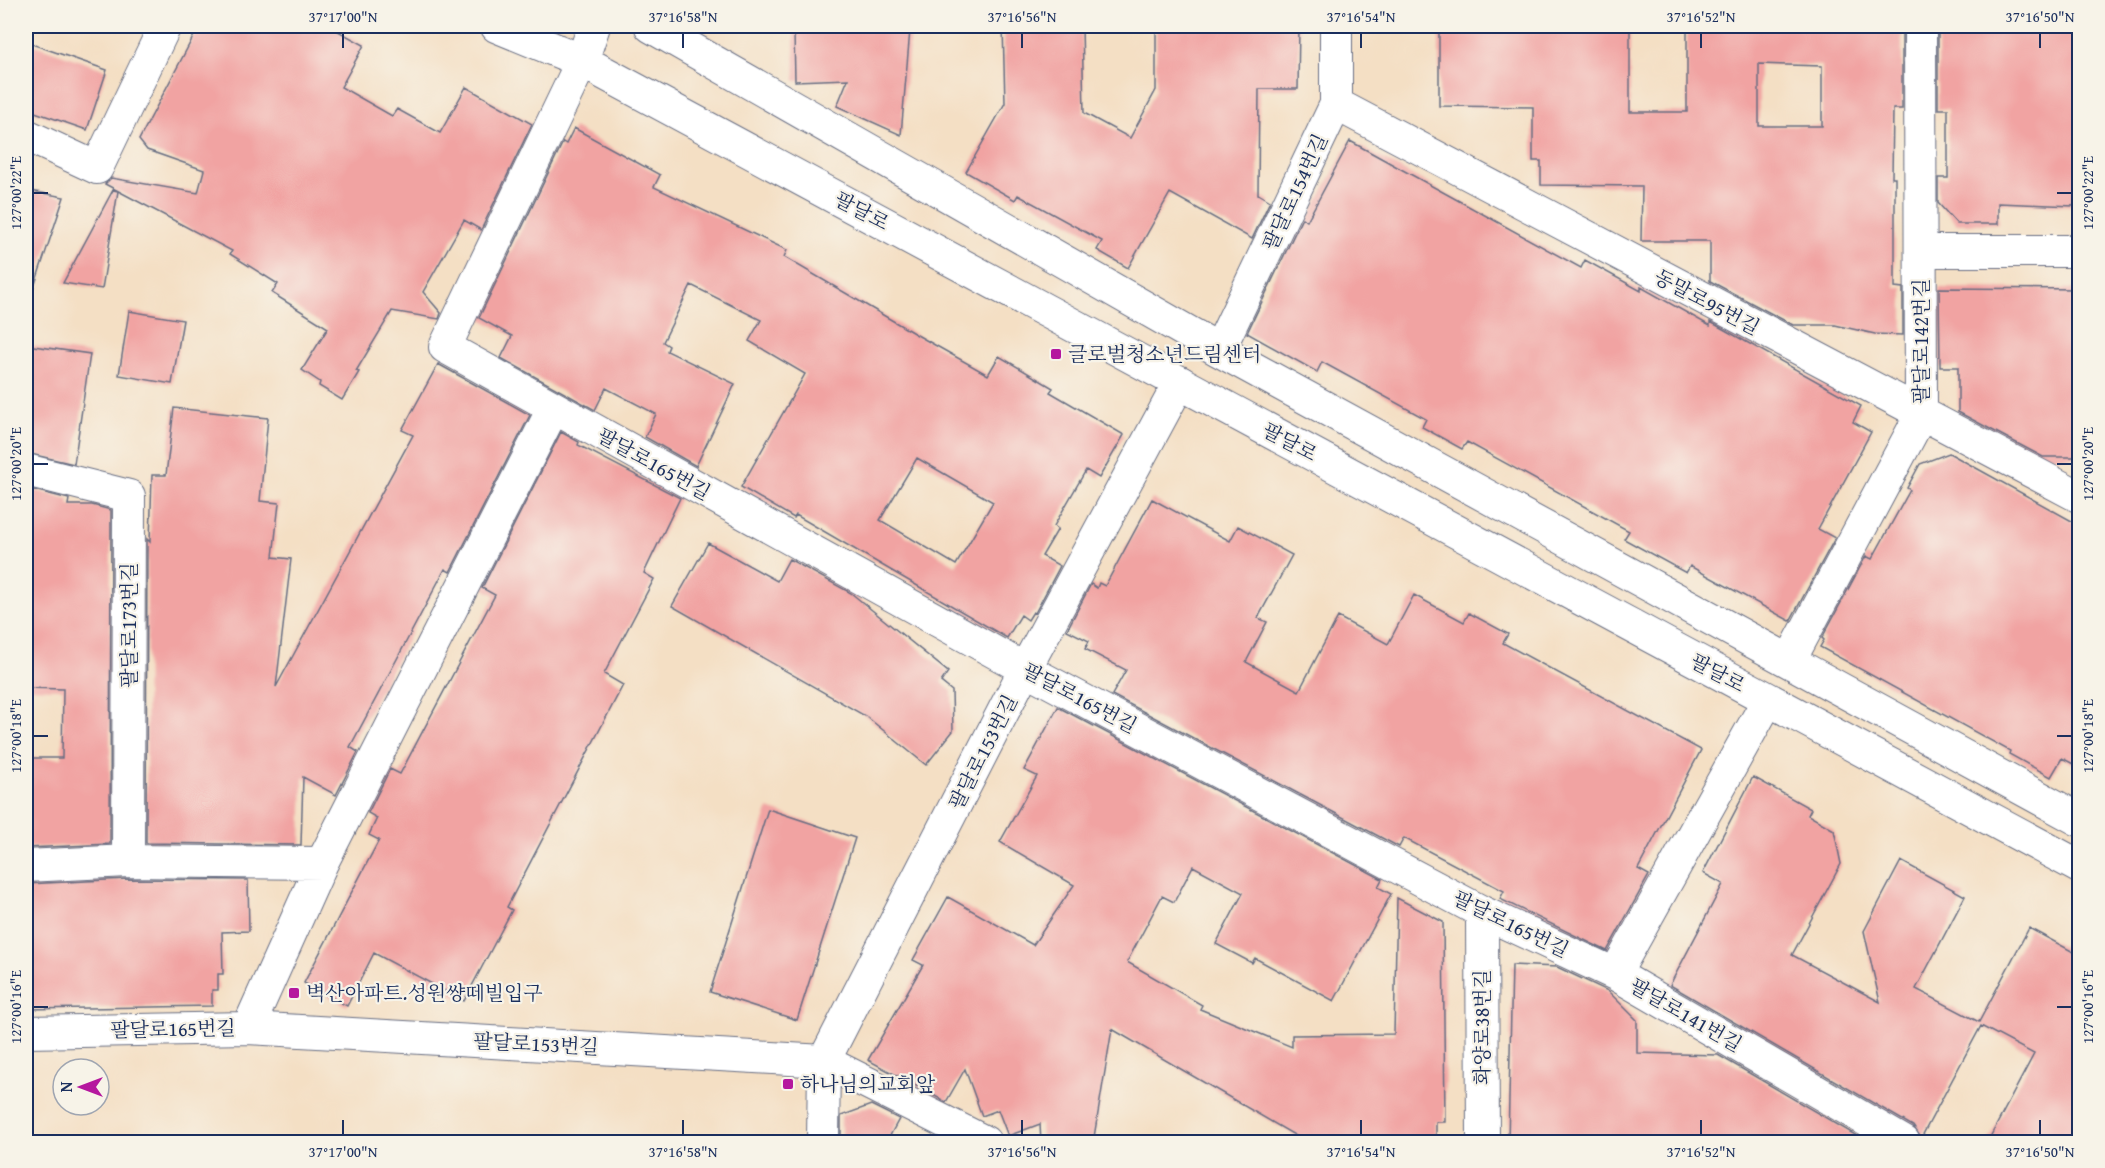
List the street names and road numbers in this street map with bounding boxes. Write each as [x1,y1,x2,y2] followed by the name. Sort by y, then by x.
[1255,129,1334,255] street label: 팔달로154번길
[830,184,895,237] street label: 팔달로
[1649,262,1765,342] street label: 동말로95번길
[1906,278,1935,404] street label: 팔달로142번길
[1258,415,1323,468] street label: 팔달로
[592,420,716,507] street label: 팔달로165번길
[114,562,143,688] street label: 팔달로173번길
[1686,646,1751,699] street label: 팔달로
[1018,655,1142,740] street label: 팔달로165번길
[941,689,1024,814] street label: 팔달로153번길
[1448,883,1574,964] street label: 팔달로165번길
[1467,969,1496,1085] street label: 화양로38번길
[1625,971,1748,1058] street label: 팔달로141번길
[110,1013,236,1044] street label: 팔달로165번길
[473,1026,599,1061] street label: 팔달로153번길

